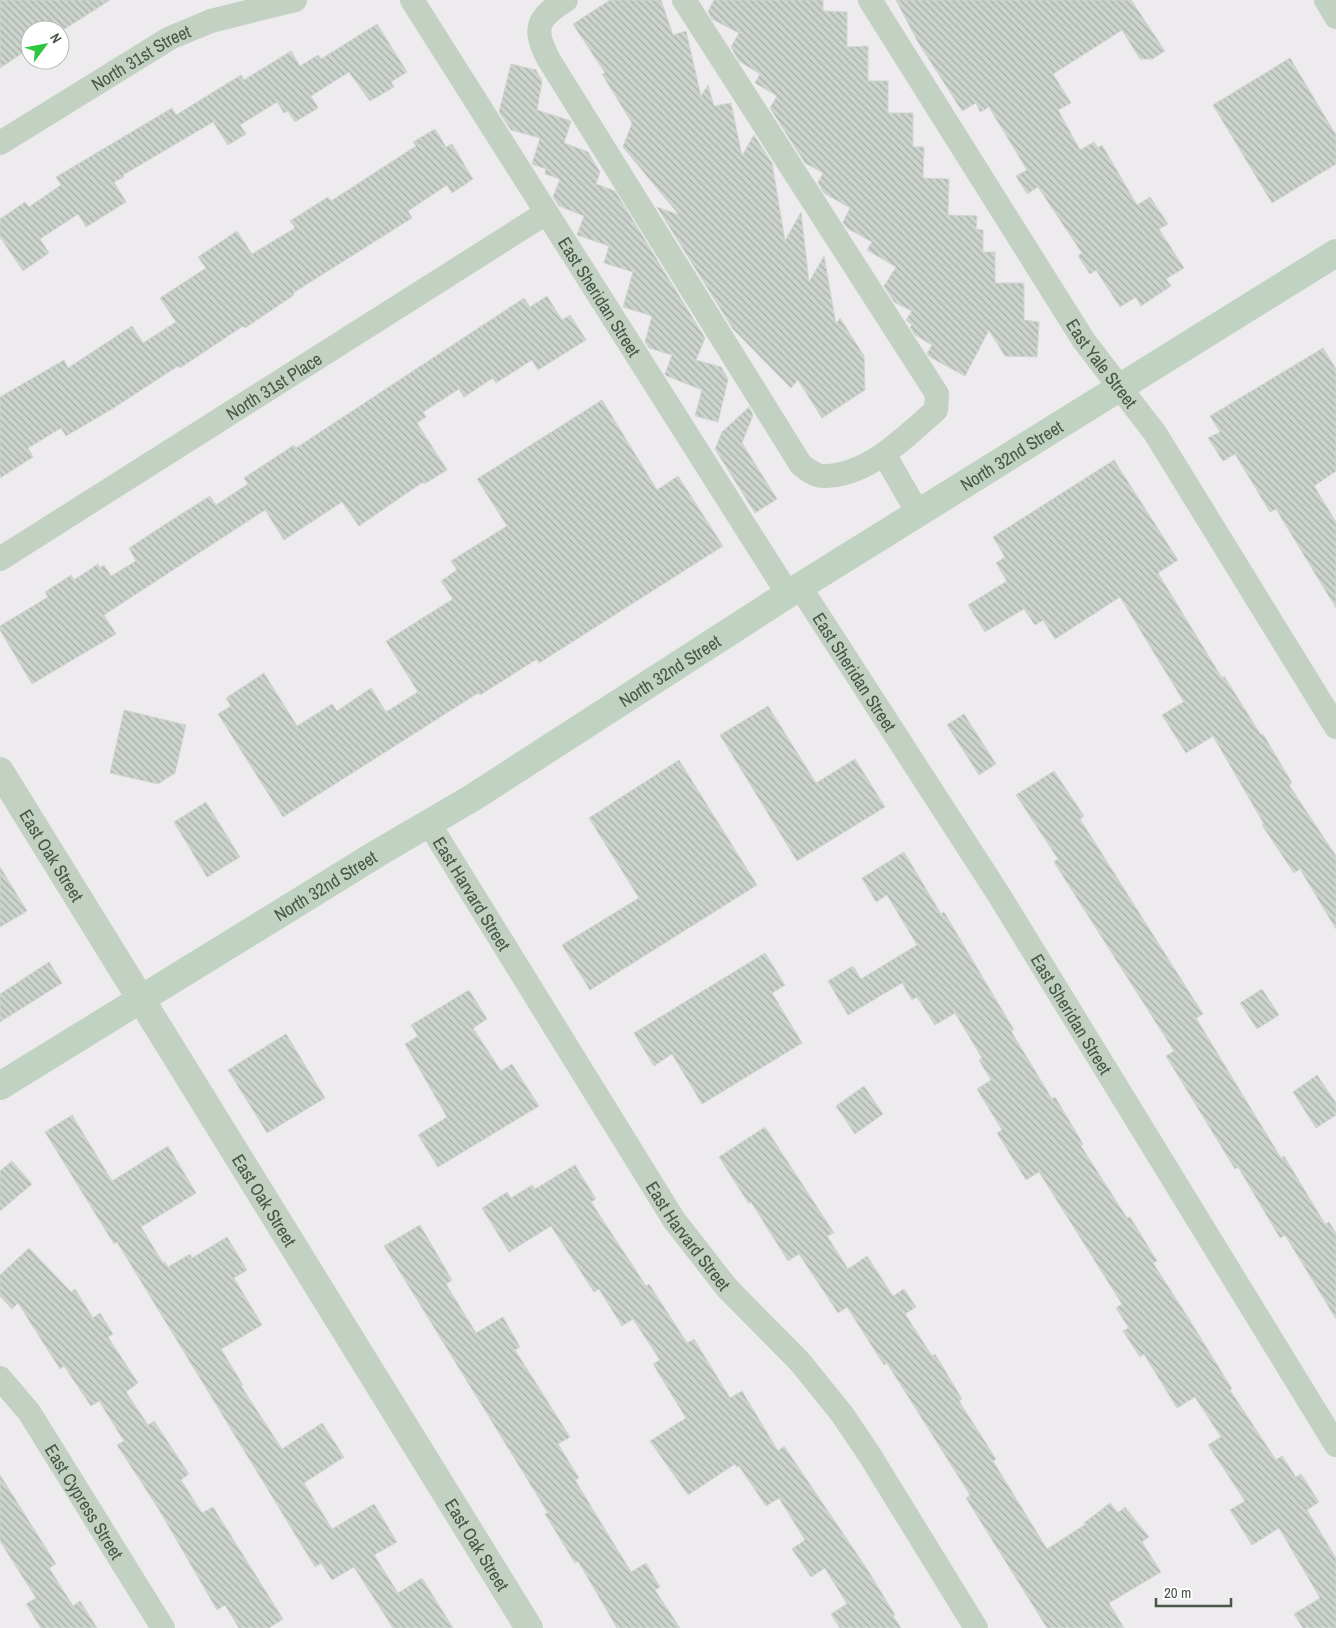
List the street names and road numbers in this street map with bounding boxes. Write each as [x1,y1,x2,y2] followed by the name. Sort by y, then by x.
[86,18,194,96] street label: North 31st Street
[552,232,647,361] street label: East Sheridan Street
[1060,314,1143,413] street label: East Yale Street
[221,346,327,425] street label: North 31st Place
[955,414,1067,497] street label: North 32nd Street
[807,607,903,736] street label: East Sheridan Street
[614,628,725,713] street label: North 32nd Street
[14,804,90,906] street label: East Oak Street
[427,832,517,955] street label: East Harvard Street
[269,844,381,927] street label: North 32nd Street
[1025,949,1118,1079] street label: East Sheridan Street
[227,1149,303,1251] street label: East Oak Street
[640,1176,737,1296] street label: East Harvard Street
[39,1439,130,1564] street label: East Cypress Street
[439,1494,515,1595] street label: East Oak Street

